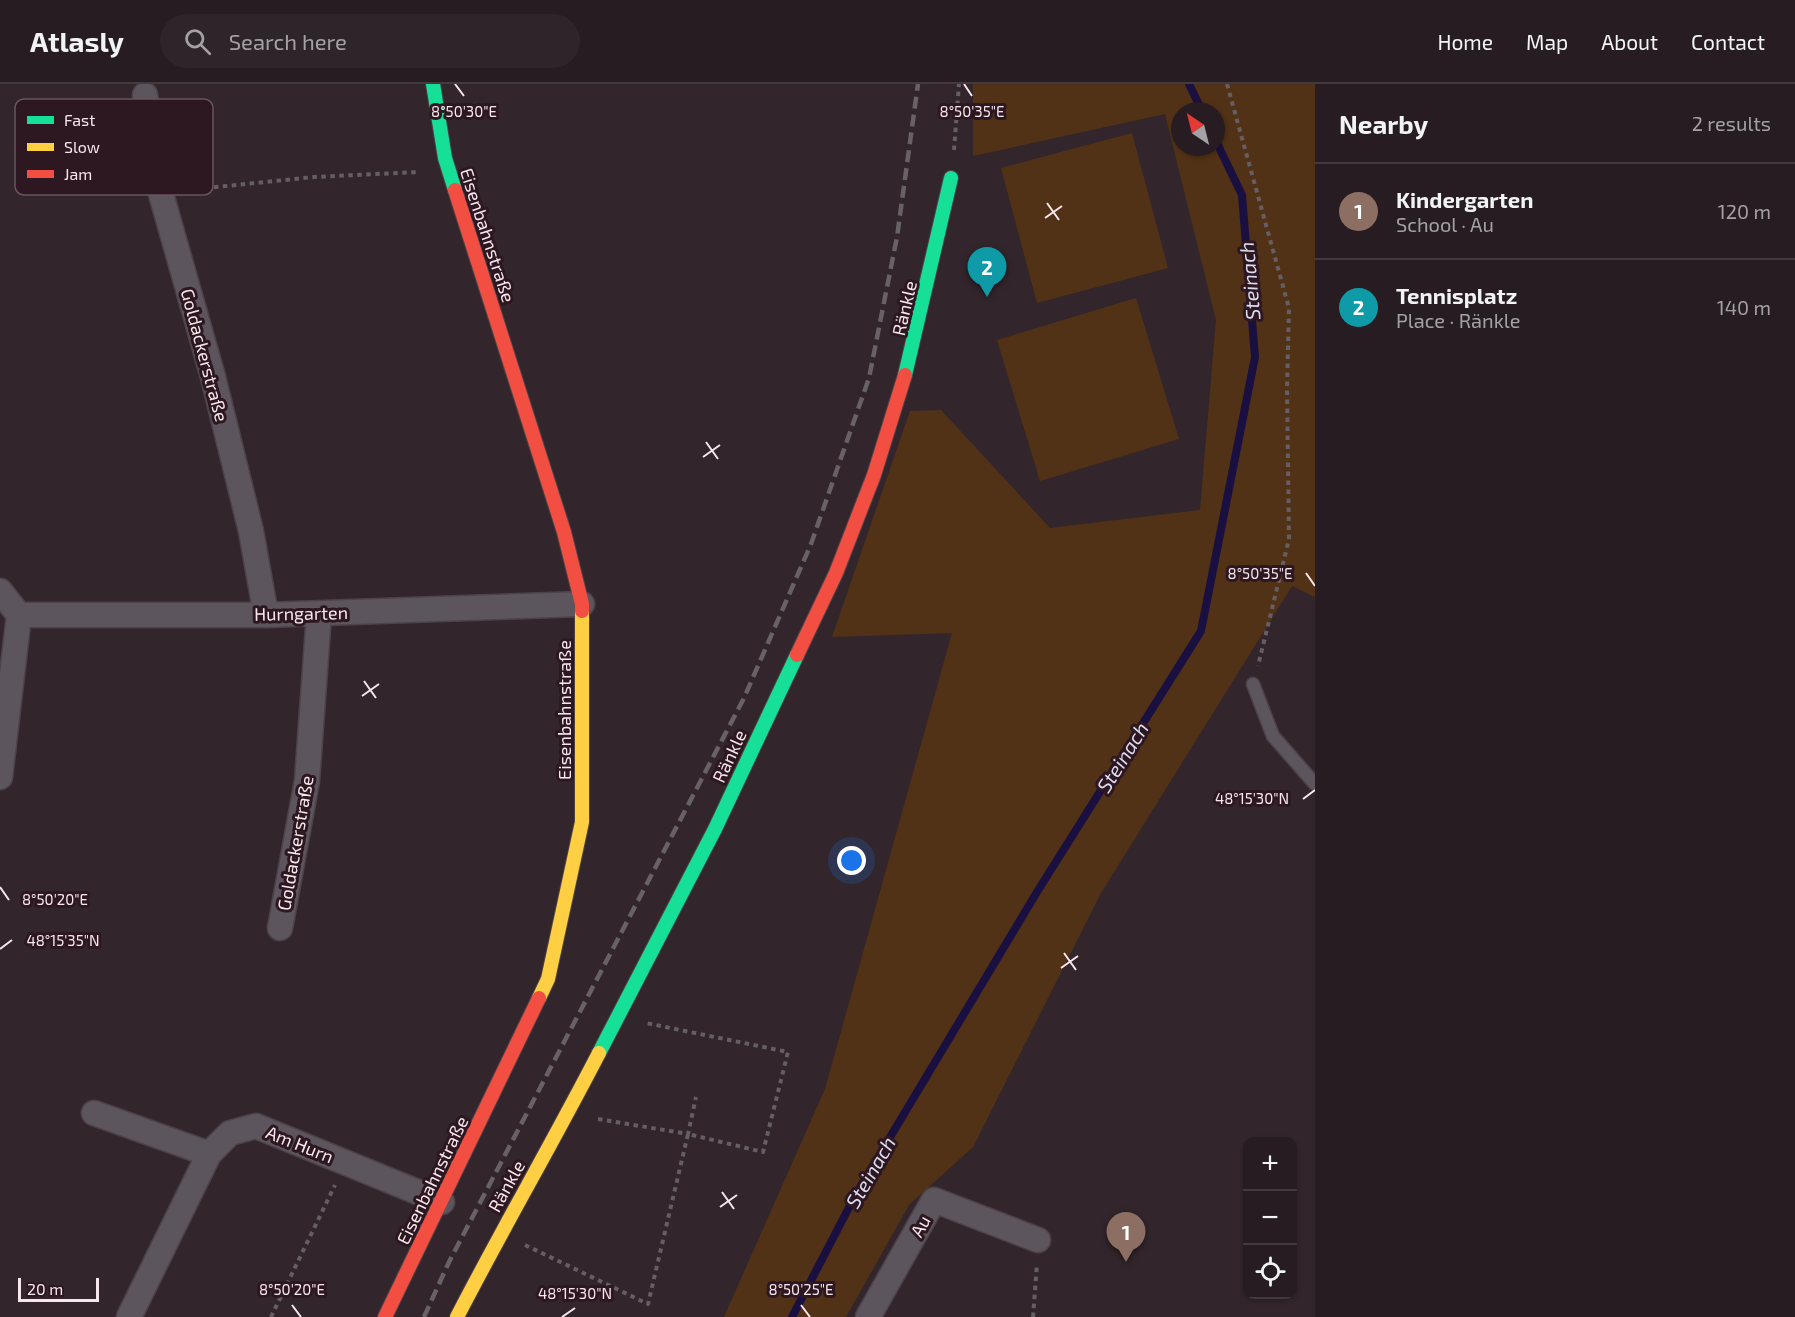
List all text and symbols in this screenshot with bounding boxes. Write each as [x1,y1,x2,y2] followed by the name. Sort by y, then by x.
[160,14,580,68] search box
[30,24,124,58] text: Atlasly
[181,25,214,58] icon: search
[229,28,347,54] text: Search here
[1437,29,1493,54] text: Home
[1526,29,1568,54] text: Map
[1601,29,1658,54] text: About
[1691,29,1765,54] text: Contact
[15,99,213,195] legend
[431,102,497,120] text: 8°50'30"E
[940,102,1004,120] text: 8°50'35"E
[1171,102,1225,156] north arrow
[1339,108,1428,139] text: Nearby
[64,110,95,129] text: Fast
[1692,111,1771,135] text: 2 results
[64,137,100,156] text: Slow
[64,164,92,183] text: Jam
[456,165,520,305] street label: Eisenbahnstraße
[1396,186,1533,212] text: Kindergarten
[1354,199,1363,223] text: 1
[1718,199,1771,223] text: 120 m
[1396,212,1494,236] text: School · Au
[1234,241,1264,321] water label: Steinach
[968,248,1006,297] pin: 2
[887,278,921,338] street label: Ränkle
[1396,282,1517,308] text: Tennisplatz
[177,286,233,424] street label: Goldackerstraße
[1353,295,1364,319] text: 2
[1717,295,1771,319] text: 140 m
[1396,308,1521,332] text: Place · Ränkle
[1228,564,1292,582] text: 8°50'35"E
[254,601,348,625] street label: Hurngarten
[553,640,575,780] street label: Eisenbahnstraße
[1091,717,1153,797] water label: Steinach
[707,726,751,786] street label: Ränkle
[272,774,318,912] street label: Goldackerstraße
[1215,789,1289,807] text: 48°15'30"N
[837,846,866,875] your location
[22,890,88,908] text: 8°50'20"E
[26,931,100,949] text: 48°15'35"N
[391,1112,473,1248] street label: Eisenbahnstraße
[263,1121,337,1167] street label: Am Hurn
[840,1132,900,1212] water label: Steinach
[1243,1137,1297,1299] map controls
[1243,1137,1297,1191] button: +
[483,1156,529,1216] street label: Ränkle
[1243,1191,1297,1245] button: −
[905,1211,935,1241] street label: Au
[1106,1212,1146,1262] pin: 1
[1243,1245,1297,1299] button: locate
[18,1275,99,1302] scale bar
[27,1279,63,1298] text: 20 m
[259,1280,325,1298] text: 8°50'20"E
[769,1280,833,1298] text: 8°50'25"E
[538,1284,612,1302] text: 48°15'30"N

